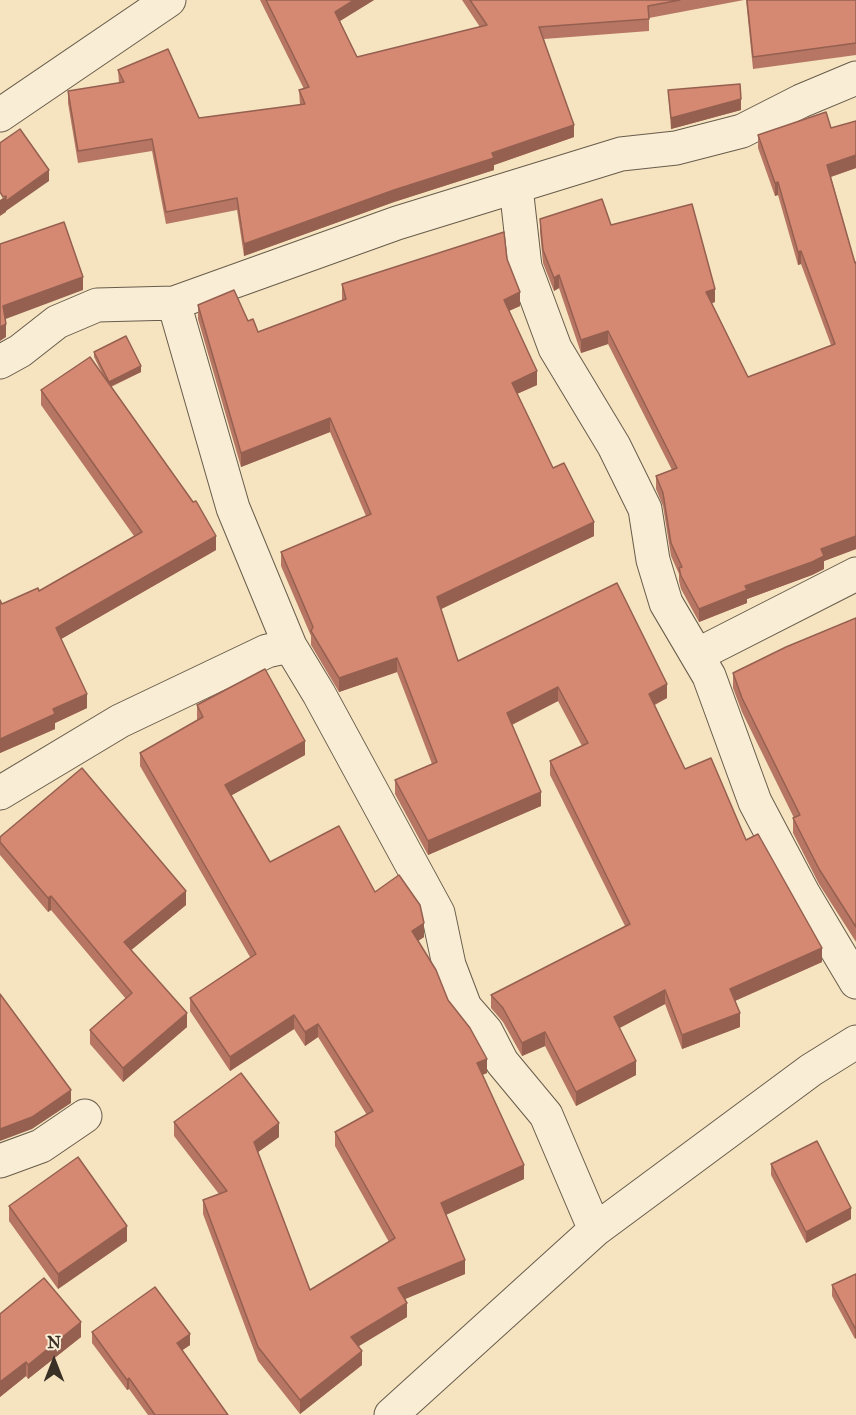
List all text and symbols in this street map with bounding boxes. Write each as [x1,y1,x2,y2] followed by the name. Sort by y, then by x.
[24,1331,84,1391] north arrow
[47,1333,61,1352] text: N

